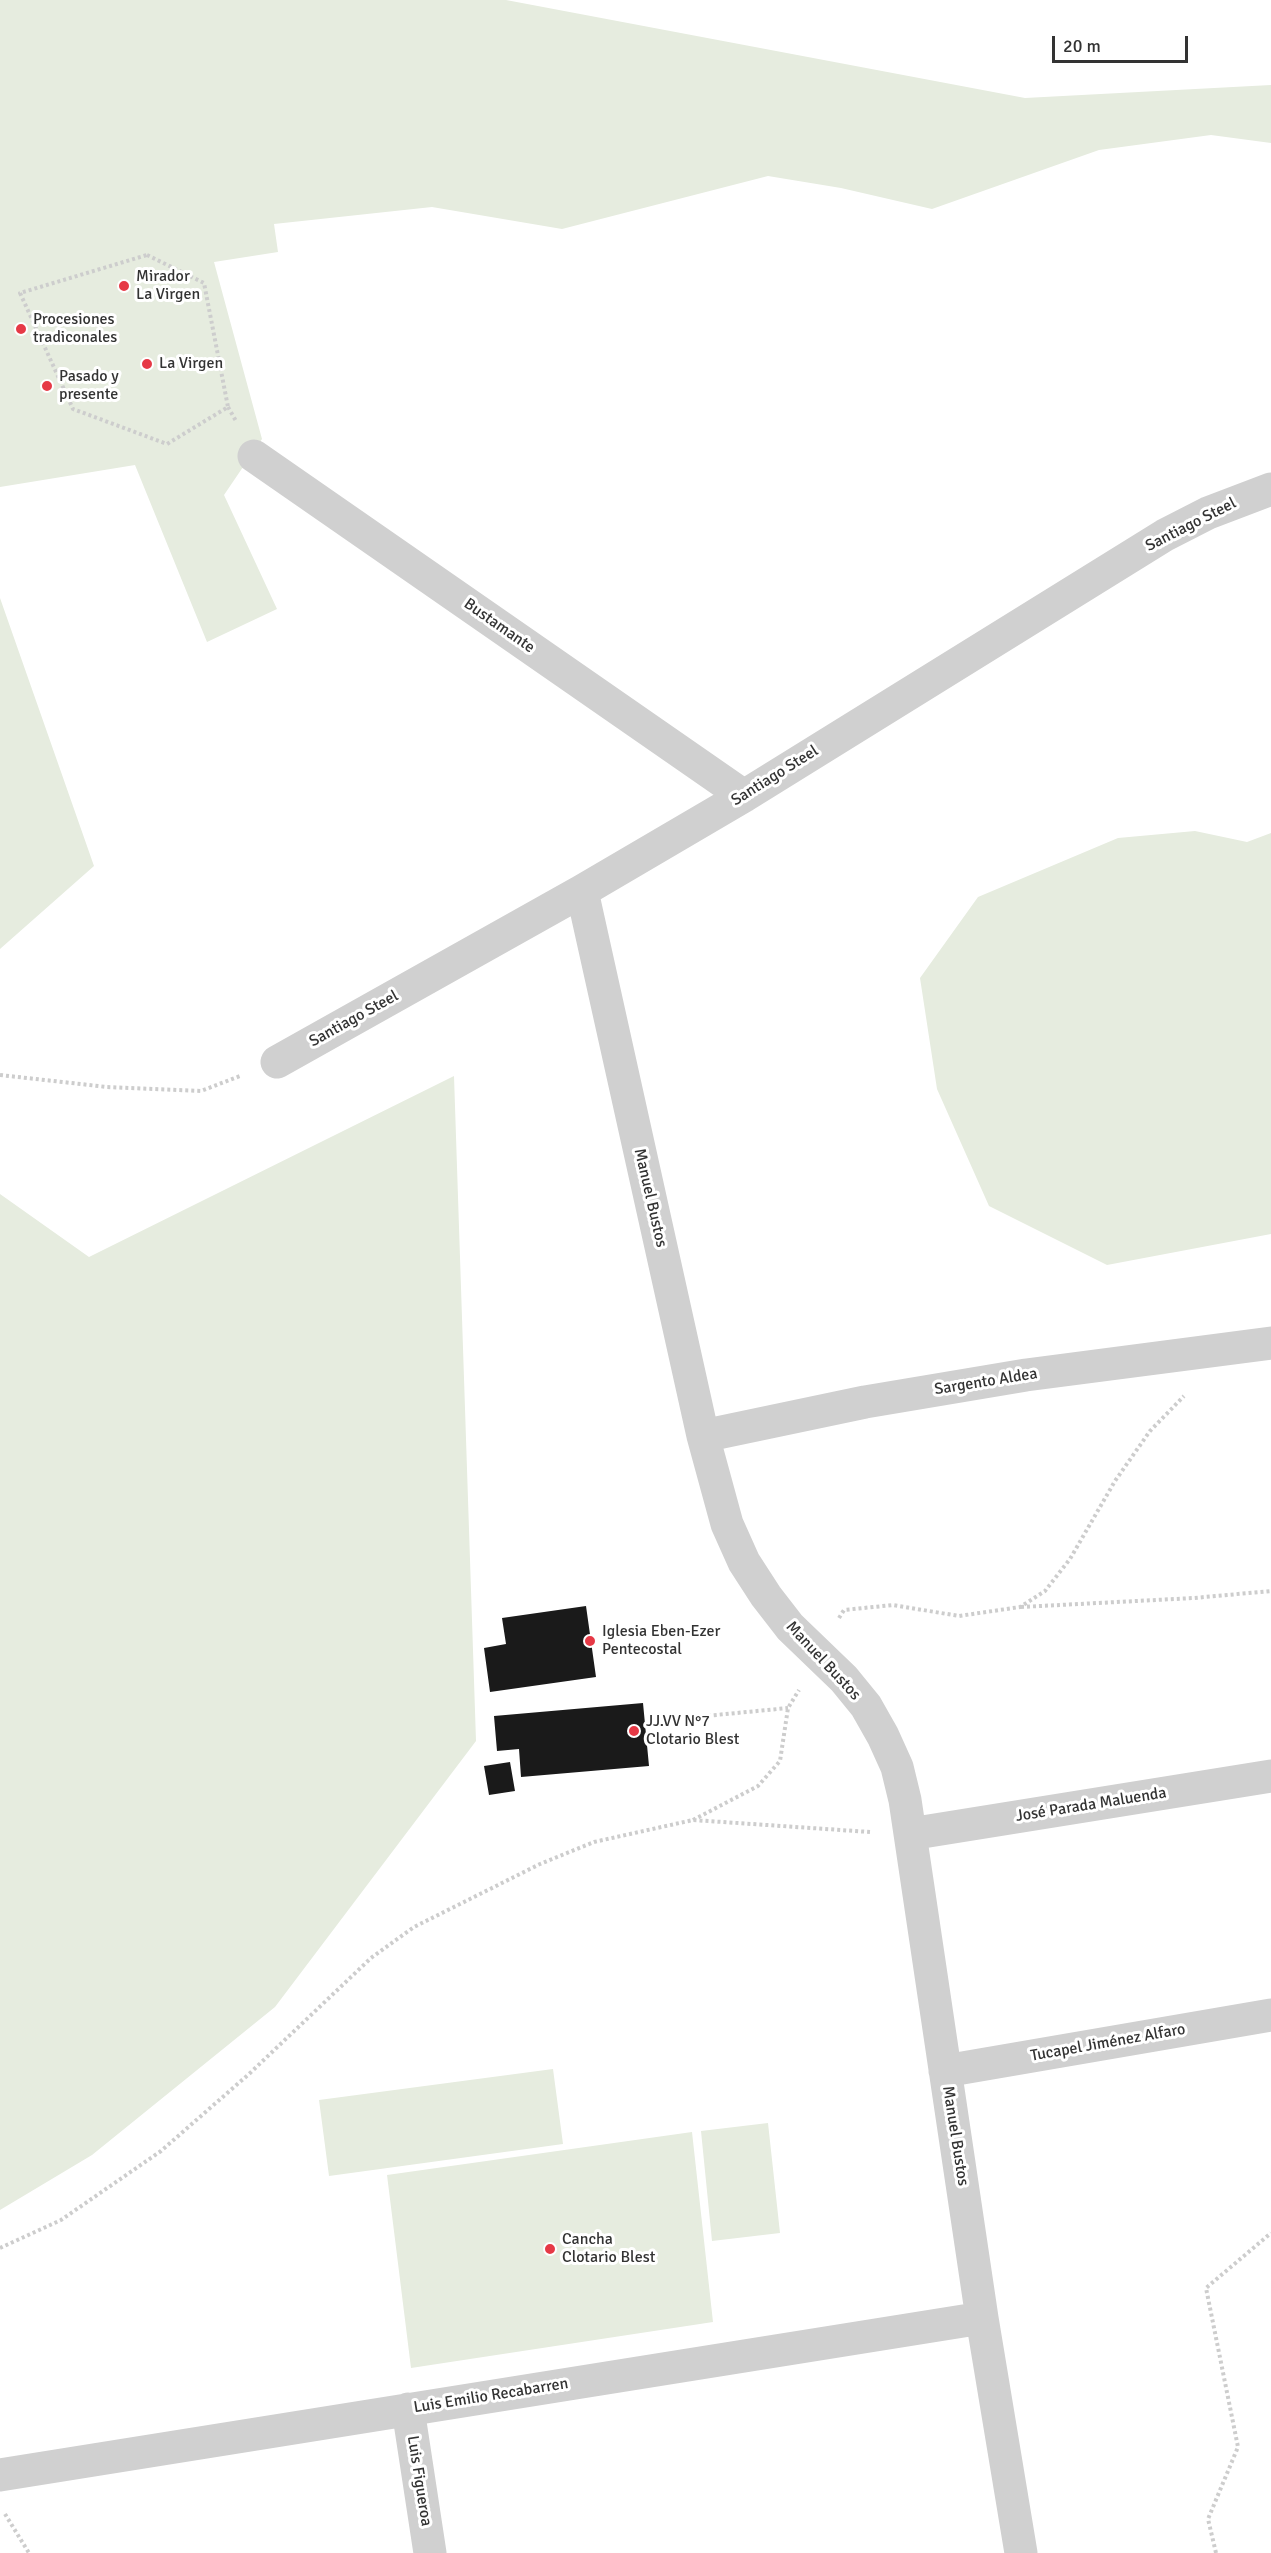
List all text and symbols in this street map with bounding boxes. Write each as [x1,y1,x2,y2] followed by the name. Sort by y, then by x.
[1055,24,1192,62] scale bar
[1063,35,1101,57] text: 20 m
[136,267,200,305] place label: Mirador La Virgen
[117,279,131,293] marker: Mirador La Virgen
[33,310,117,348] place label: Procesiones tradiconales
[14,322,28,336] marker: Procesiones tradiconales
[159,354,223,374] place label: La Virgen
[140,357,154,371] marker: La Virgen
[59,367,119,405] place label: Pasado y presente
[40,379,54,393] marker: Pasado y presente
[1142,494,1240,556] street label: Santiago Steel
[460,595,538,657] street label: Bustamante
[728,742,822,810] street label: Santiago Steel
[306,987,402,1051] street label: Santiago Steel
[629,1147,671,1249] street label: Manuel Bustos
[933,1364,1039,1400] street label: Sargento Aldea
[782,1618,864,1704] street label: Manuel Bustos
[602,1622,720,1660] place label: Iglesia Eben-Ezer Pentecostal
[583,1634,597,1648] marker: Iglesia Eben-Ezer Pentecostal
[646,1712,739,1750] place label: JJ.VV N°7 Clotario Blest
[627,1724,641,1738] marker: JJ.VV N°7 Clotario Blest
[1014,1784,1168,1826] street label: José Parada Maluenda
[1029,2020,1187,2066] street label: Tucapel Jiménez Alfaro
[938,2085,972,2187] street label: Manuel Bustos
[562,2230,655,2268] place label: Cancha Clotario Blest
[543,2242,557,2256] marker: Cancha Clotario Blest
[412,2374,570,2418] street label: Luis Emilio Recabarren
[402,2434,436,2528] street label: Luis Figueroa

